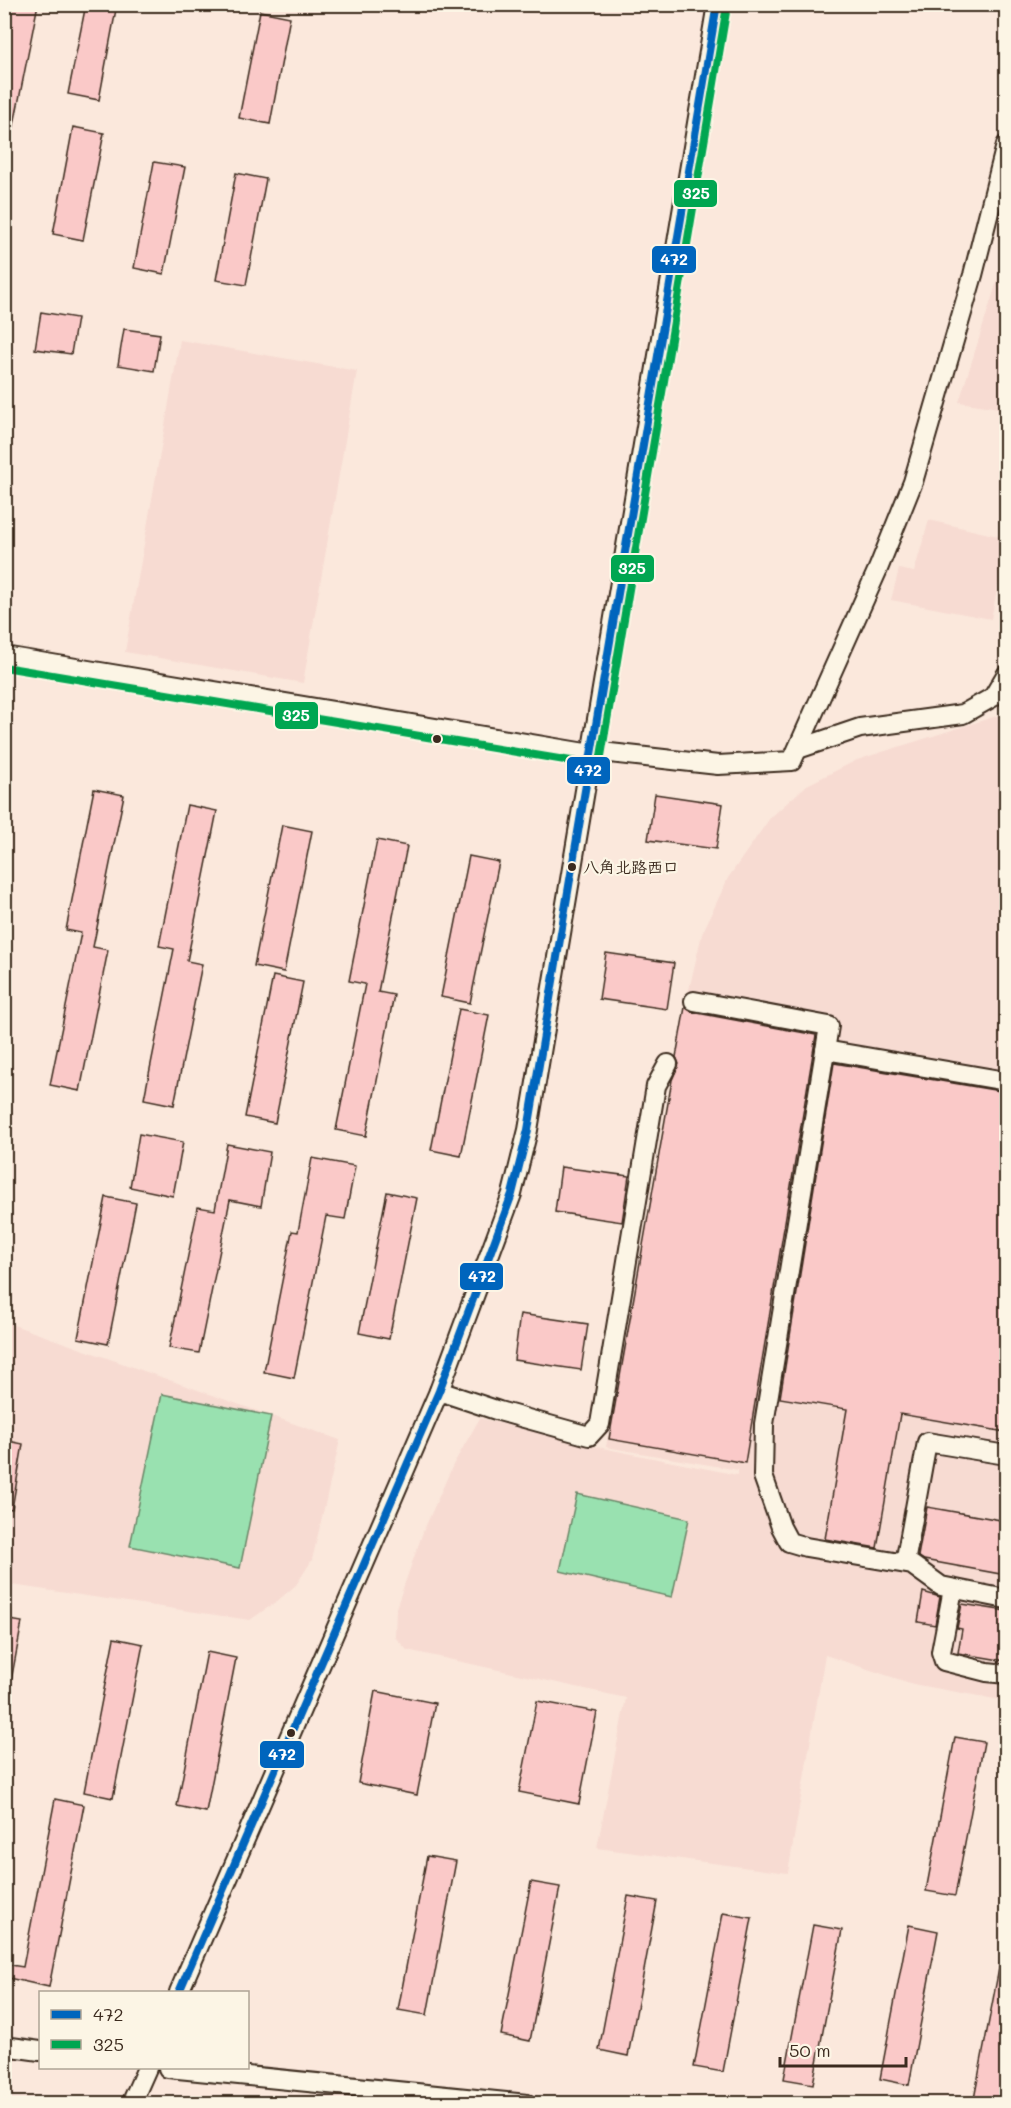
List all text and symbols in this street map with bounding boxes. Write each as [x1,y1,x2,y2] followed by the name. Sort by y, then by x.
[673,179,718,208] line badge: 325
[682,182,710,203] text: 325
[651,245,697,274] line badge: 472
[660,248,688,269] text: 472
[610,554,655,583] line badge: 325
[618,557,646,578] text: 325
[274,701,319,730] line badge: 325
[282,704,310,725] text: 325
[431,733,443,745] unlabelled marker
[566,756,611,785] line badge: 472
[574,759,602,780] text: 472
[583,856,679,877] place label: 八角北路西口
[566,861,578,873] marker: 八角北路西口
[459,1262,504,1291] line badge: 472
[468,1265,496,1286] text: 472
[285,1727,297,1739] unlabelled marker
[259,1740,305,1769] line badge: 472
[268,1743,296,1764] text: 472
[39,1991,249,2069] legend
[93,2002,124,2026] text: 472
[780,2030,906,2068] scale bar
[93,2032,124,2056] text: 325
[789,2038,831,2062] text: 50 m

